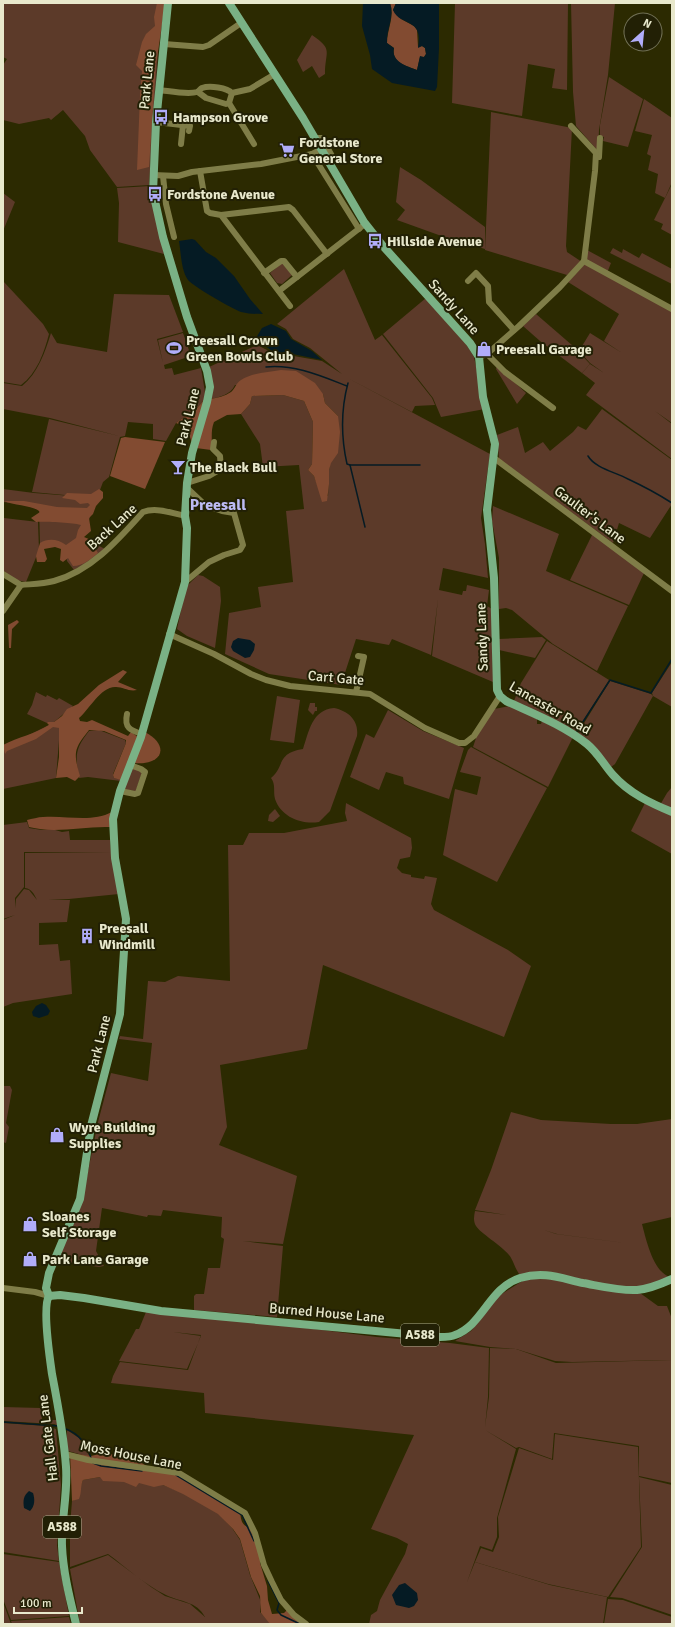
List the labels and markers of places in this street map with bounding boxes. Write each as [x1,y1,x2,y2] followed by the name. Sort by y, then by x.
[152,108,170,126] bus stop icon: Hampson Grove
[173,109,268,126] place label: Hampson Grove
[299,134,382,167] place label: Fordstone General Store
[278,141,296,159] supermarket icon: Fordstone General Store
[146,185,164,203] bus stop icon: Fordstone Avenue
[167,186,275,203] place label: Fordstone Avenue
[366,232,384,250] bus stop icon: Hillside Avenue
[387,233,482,250] place label: Hillside Avenue
[186,332,294,365] place label: Preesall Crown Green Bowls Club
[165,339,183,357] sports icon: Preesall Crown Green Bowls Club
[475,340,493,358] shop icon: Preesall Garage
[496,341,592,358] place label: Preesall Garage
[169,458,187,476] bar icon: The Black Bull
[190,459,277,476] place label: The Black Bull
[99,920,156,953] place label: Preesall Windmill
[78,927,96,945] building icon: Preesall Windmill
[69,1119,156,1152] place label: Wyre Building Supplies
[48,1126,66,1144] shop icon: Wyre Building Supplies
[42,1208,116,1241] place label: Sloanes Self Storage
[21,1215,39,1233] shop icon: Sloanes Self Storage
[21,1250,39,1268] shop icon: Park Lane Garage
[42,1251,149,1268] place label: Park Lane Garage

